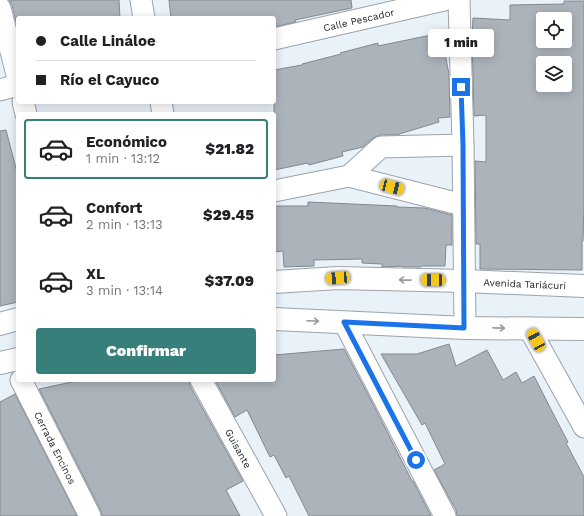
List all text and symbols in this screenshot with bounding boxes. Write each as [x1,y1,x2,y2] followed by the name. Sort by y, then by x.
[322,7,396,34] street label: Calle Pescador
[536,12,572,92] map controls
[536,12,572,48] button: locate
[428,29,494,57] callout: 1 min
[60,32,156,50] text: Calle Lináloe
[444,35,478,50] text: 1 min
[536,56,572,92] button: layers
[60,71,159,89] text: Río el Cayuco
[452,78,470,96] route end
[38,131,74,167] icon: car
[86,133,167,151] text: Económico
[206,140,254,158] text: $21.82
[86,151,160,166] text: 1 min · 13:12
[379,178,405,196] car
[38,197,74,233] icon: car
[86,199,142,217] text: Confort
[203,206,254,224] text: $29.45
[86,217,163,232] text: 2 min · 13:13
[38,263,74,299] icon: car
[86,265,105,283] text: XL
[326,271,350,285] car
[205,272,254,290] text: $37.09
[421,274,445,286] car
[399,276,412,284] one-way arrow
[483,277,566,291] street label: Avenida Tariácuri
[86,283,163,298] text: 3 min · 13:14
[306,317,319,324] one-way arrow
[492,324,505,331] one-way arrow
[525,327,547,353] car
[36,328,256,374] button: Confirmar
[32,410,78,486] street label: Cerrada Encinos
[223,427,254,470] street label: Guisante
[407,451,425,469] route start

